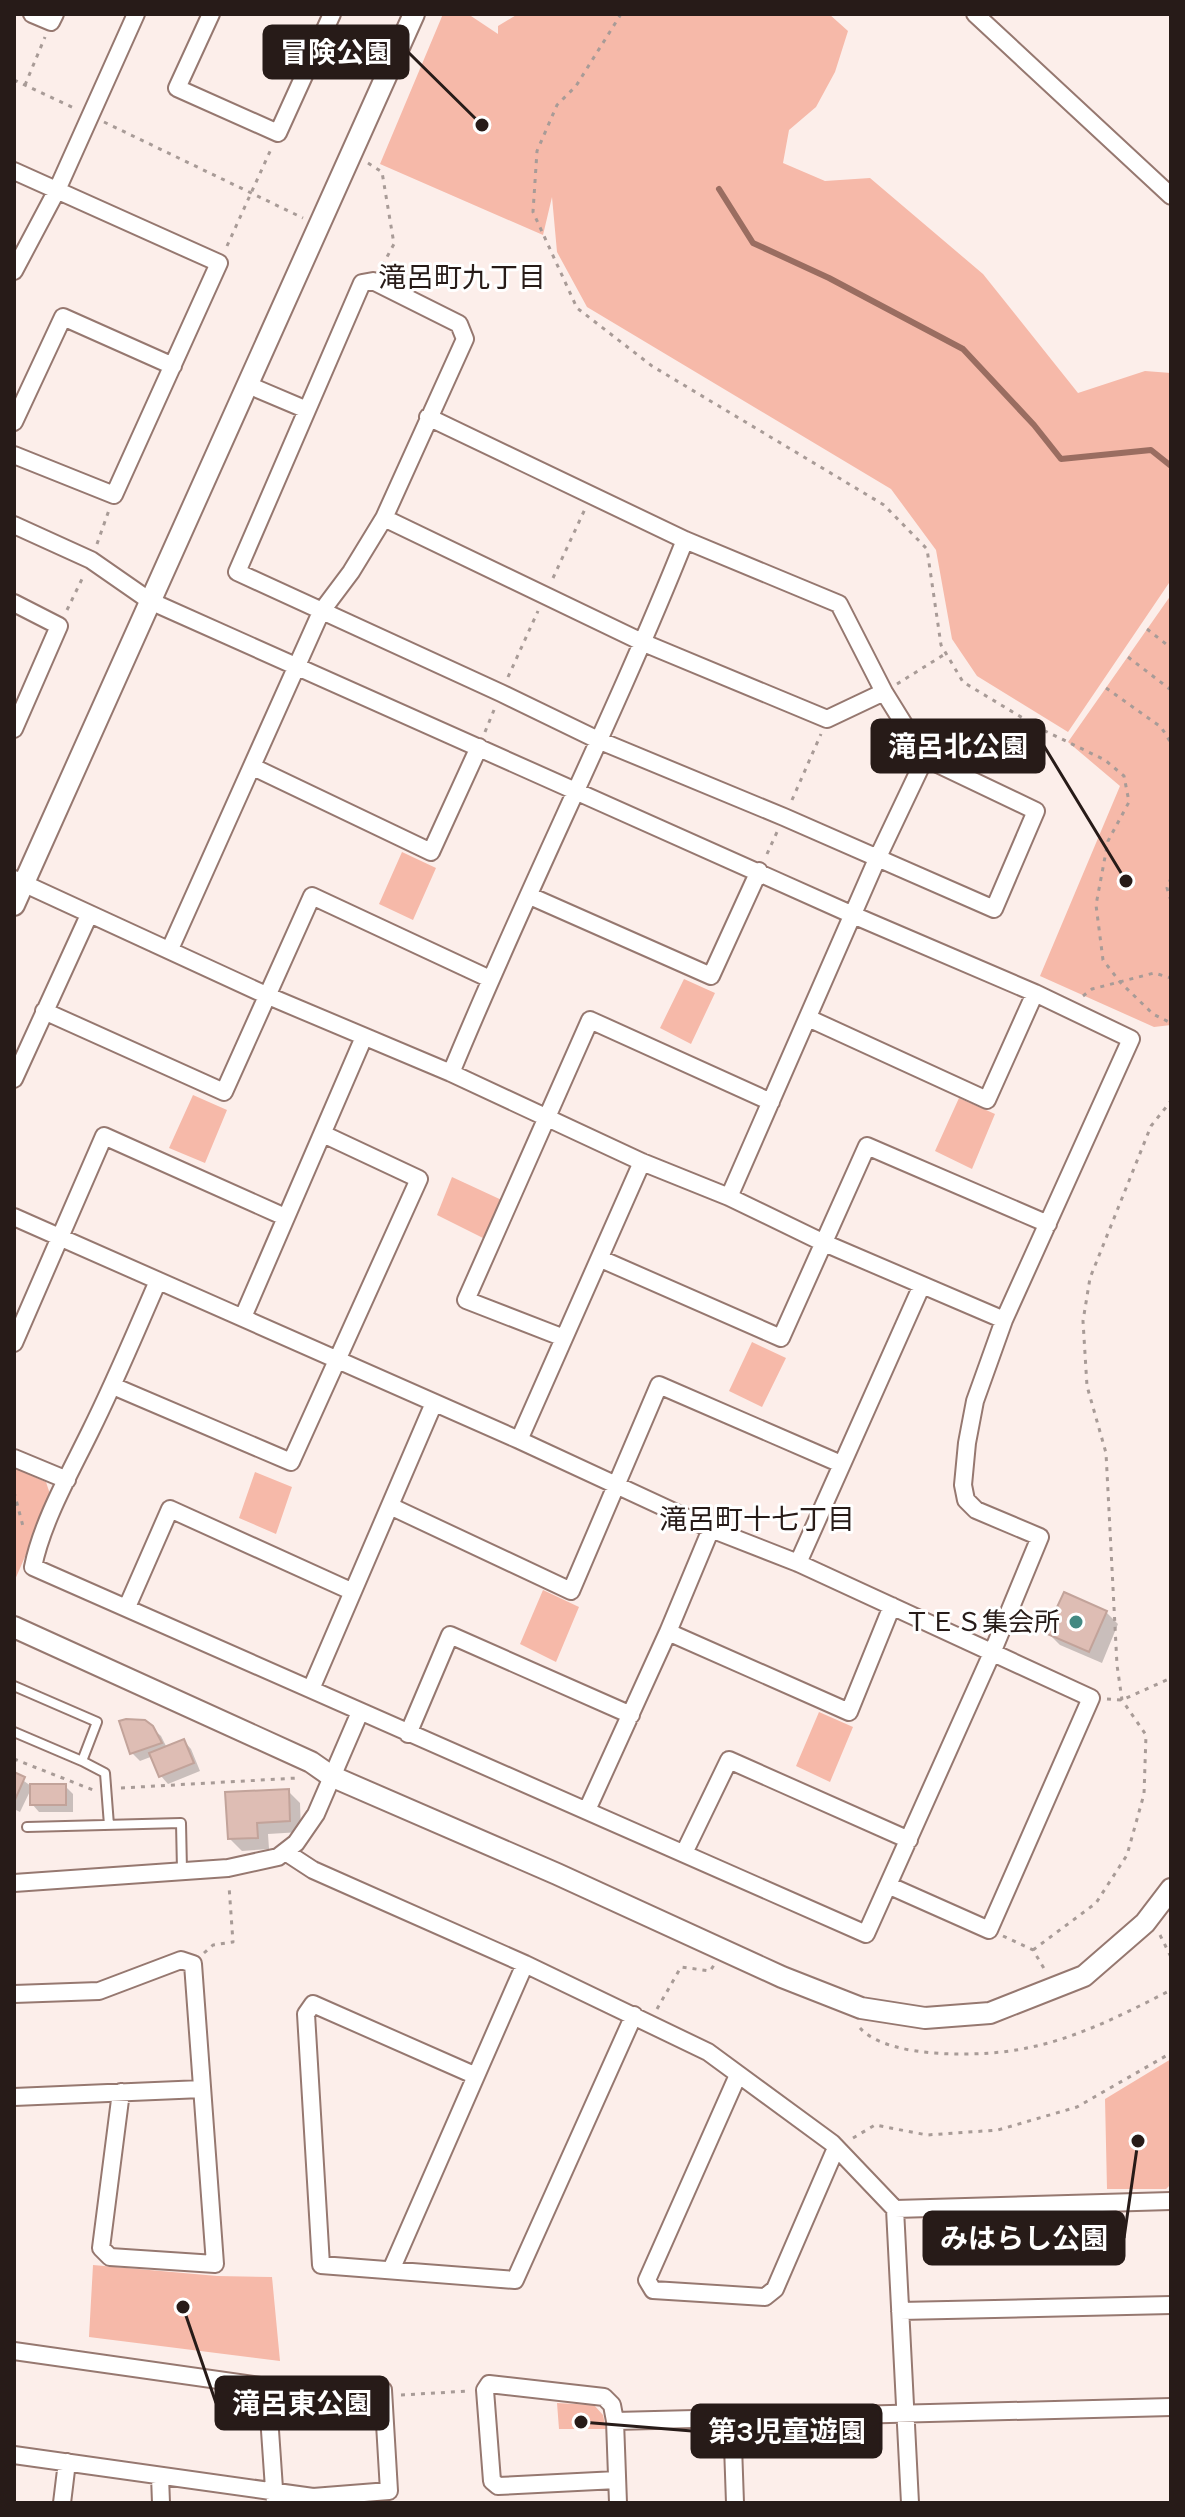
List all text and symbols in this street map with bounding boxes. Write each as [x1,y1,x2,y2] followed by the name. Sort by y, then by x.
[264,26,408,78] callout: 冒険公園
[280,36,392,69] text: 冒険公園
[378,261,546,294] district label: 滝呂町九丁目
[872,720,1044,772] callout: 滝呂北公園
[888,730,1028,763] text: 滝呂北公園
[659,1503,855,1536] district label: 滝呂町十七丁目
[904,1607,1060,1638] place label: ＴＥＳ集会所
[1067,1613,1085,1631] marker: ＴＥＳ集会所
[924,2212,1124,2264] callout: みはらし公園
[940,2222,1108,2255] text: みはらし公園
[216,2377,388,2429] callout: 滝呂東公園
[232,2387,372,2420] text: 滝呂東公園
[692,2405,881,2457] callout: 第3児童遊園
[708,2415,866,2448] text: 第3児童遊園

